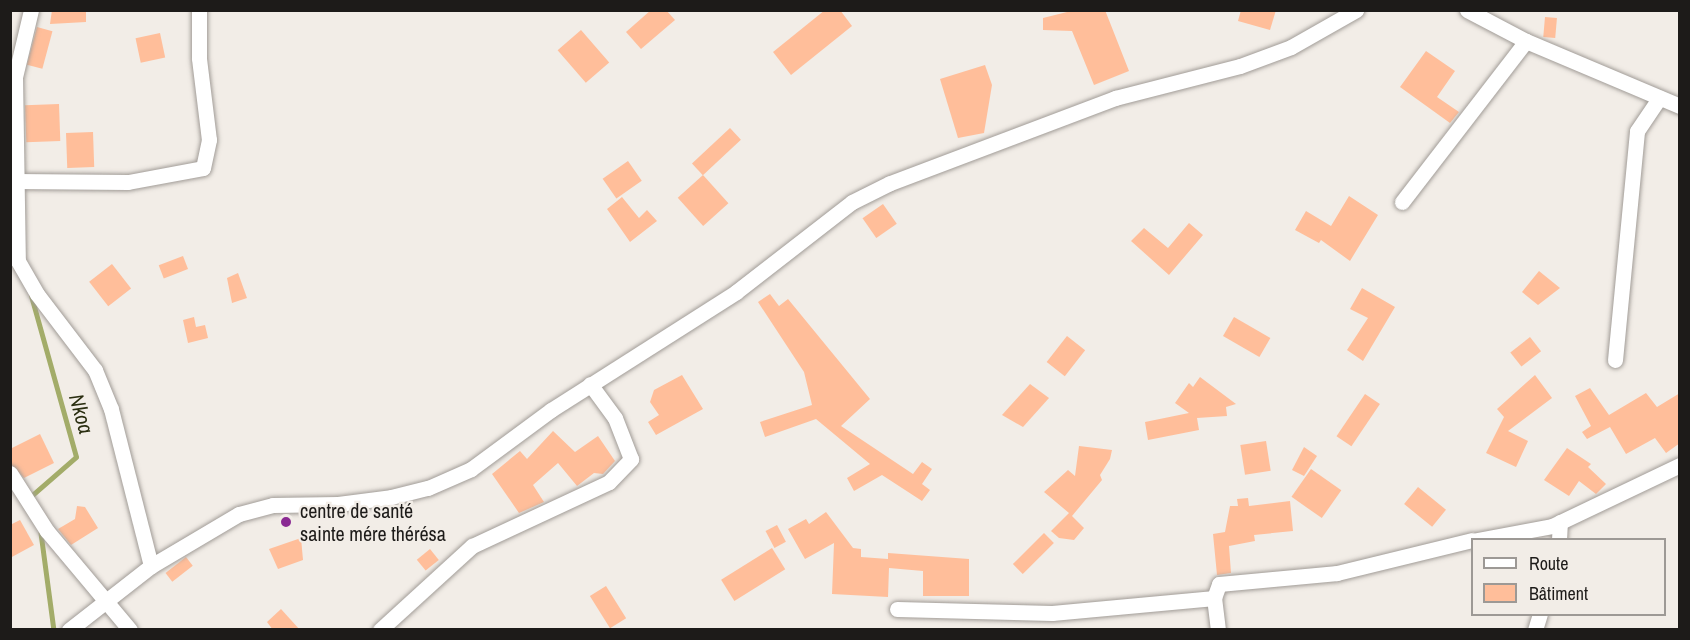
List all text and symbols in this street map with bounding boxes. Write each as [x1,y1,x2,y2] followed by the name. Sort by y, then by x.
[63,391,99,437] water label: Nkoa
[300,498,446,545] place label: centre de santé sainte mére thérésa
[277,513,295,531] marker: centre de santé sainte mére thérésa
[1471,538,1666,616] legend
[1529,551,1568,576] text: Route
[1529,581,1588,606] text: Bâtiment

